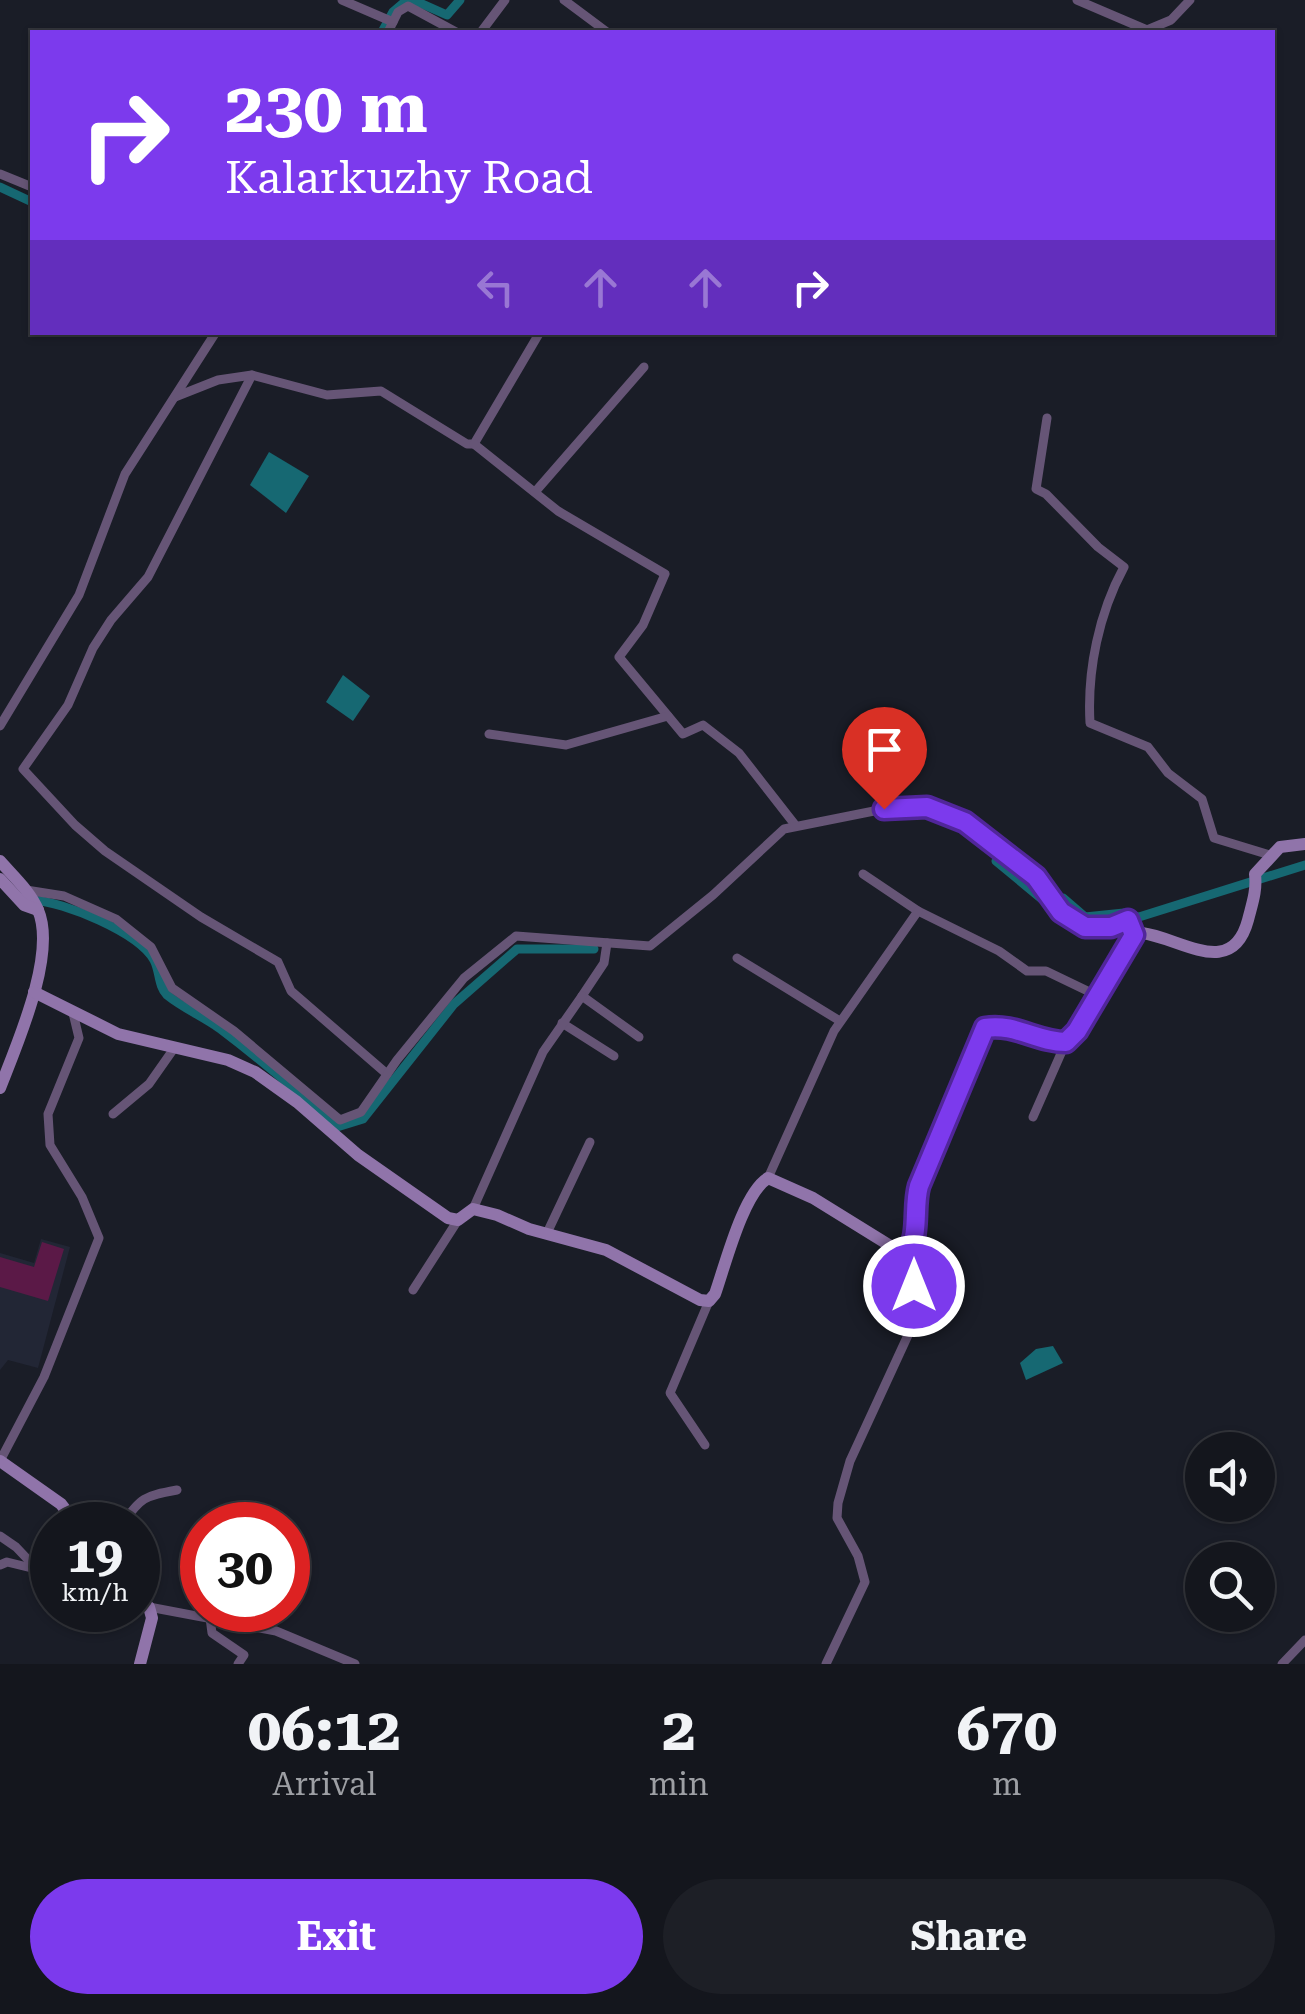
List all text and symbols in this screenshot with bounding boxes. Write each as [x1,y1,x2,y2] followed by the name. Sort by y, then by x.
[225,67,428,149] text: 230 m
[60,70,190,200] icon: right
[225,151,593,204] text: Kalarkuzhy Road
[468,260,523,315] icon: left
[573,260,628,315] icon: ahead
[678,260,733,315] icon: ahead
[783,260,838,315] icon: right
[842,707,927,810] pin
[857,722,912,777] icon: arrive
[862,1234,966,1338] position arrow
[1185,1432,1275,1632] map controls
[1185,1432,1275,1522] button: sound
[180,1502,310,1632] speed limit sign: 30
[67,1526,123,1584] text: 19
[1185,1542,1275,1632] button: search
[62,1578,128,1607] text: km/h
[248,1694,401,1765] text: 06:12
[662,1694,695,1765] text: 2
[956,1694,1057,1765] text: 670
[272,1765,376,1803] text: Arrival
[649,1765,709,1803] text: min
[992,1765,1021,1803] text: m
[30,1879,643,1994] button: Exit
[663,1879,1275,1994] button: Share

